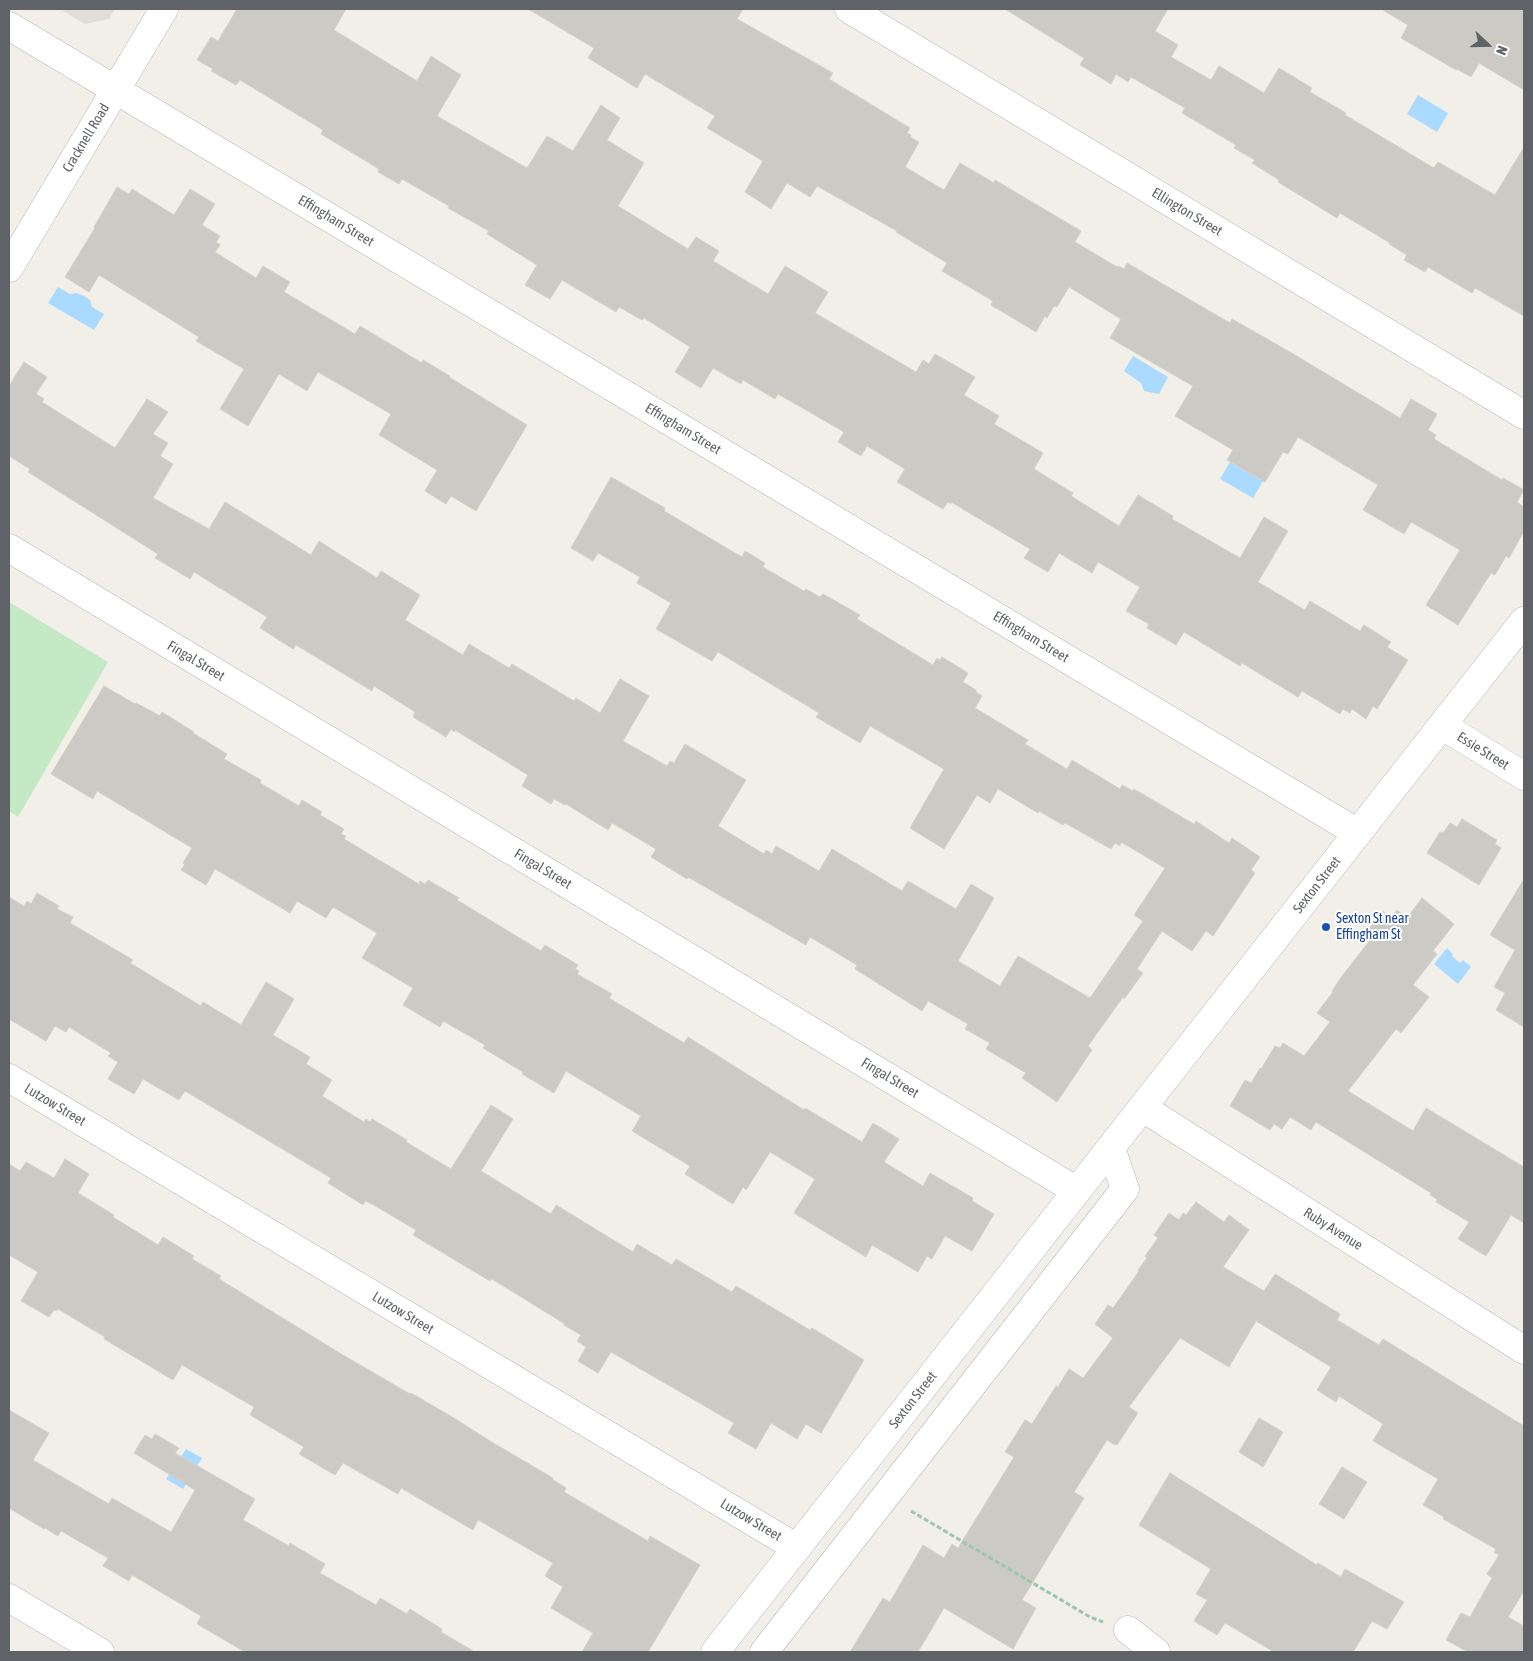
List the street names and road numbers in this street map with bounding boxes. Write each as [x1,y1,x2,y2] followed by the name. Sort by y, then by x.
[59,101,113,175] street label: Cracknell Road
[1149,184,1225,240] street label: Ellington Street
[295,192,377,250] street label: Effingham Street
[642,400,724,458] street label: Effingham Street
[990,608,1072,666] street label: Effingham Street
[164,637,228,685] street label: Fingal Street
[1454,728,1512,774] street label: Essie Street
[511,845,575,893] street label: Fingal Street
[1290,853,1344,917] street label: Sexton Street
[858,1054,922,1102] street label: Fingal Street
[21,1080,89,1130] street label: Lutzow Street
[1300,1204,1366,1254] street label: Ruby Avenue
[369,1288,437,1338] street label: Lutzow Street
[886,1368,940,1432] street label: Sexton Street
[717,1495,785,1545] street label: Lutzow Street

